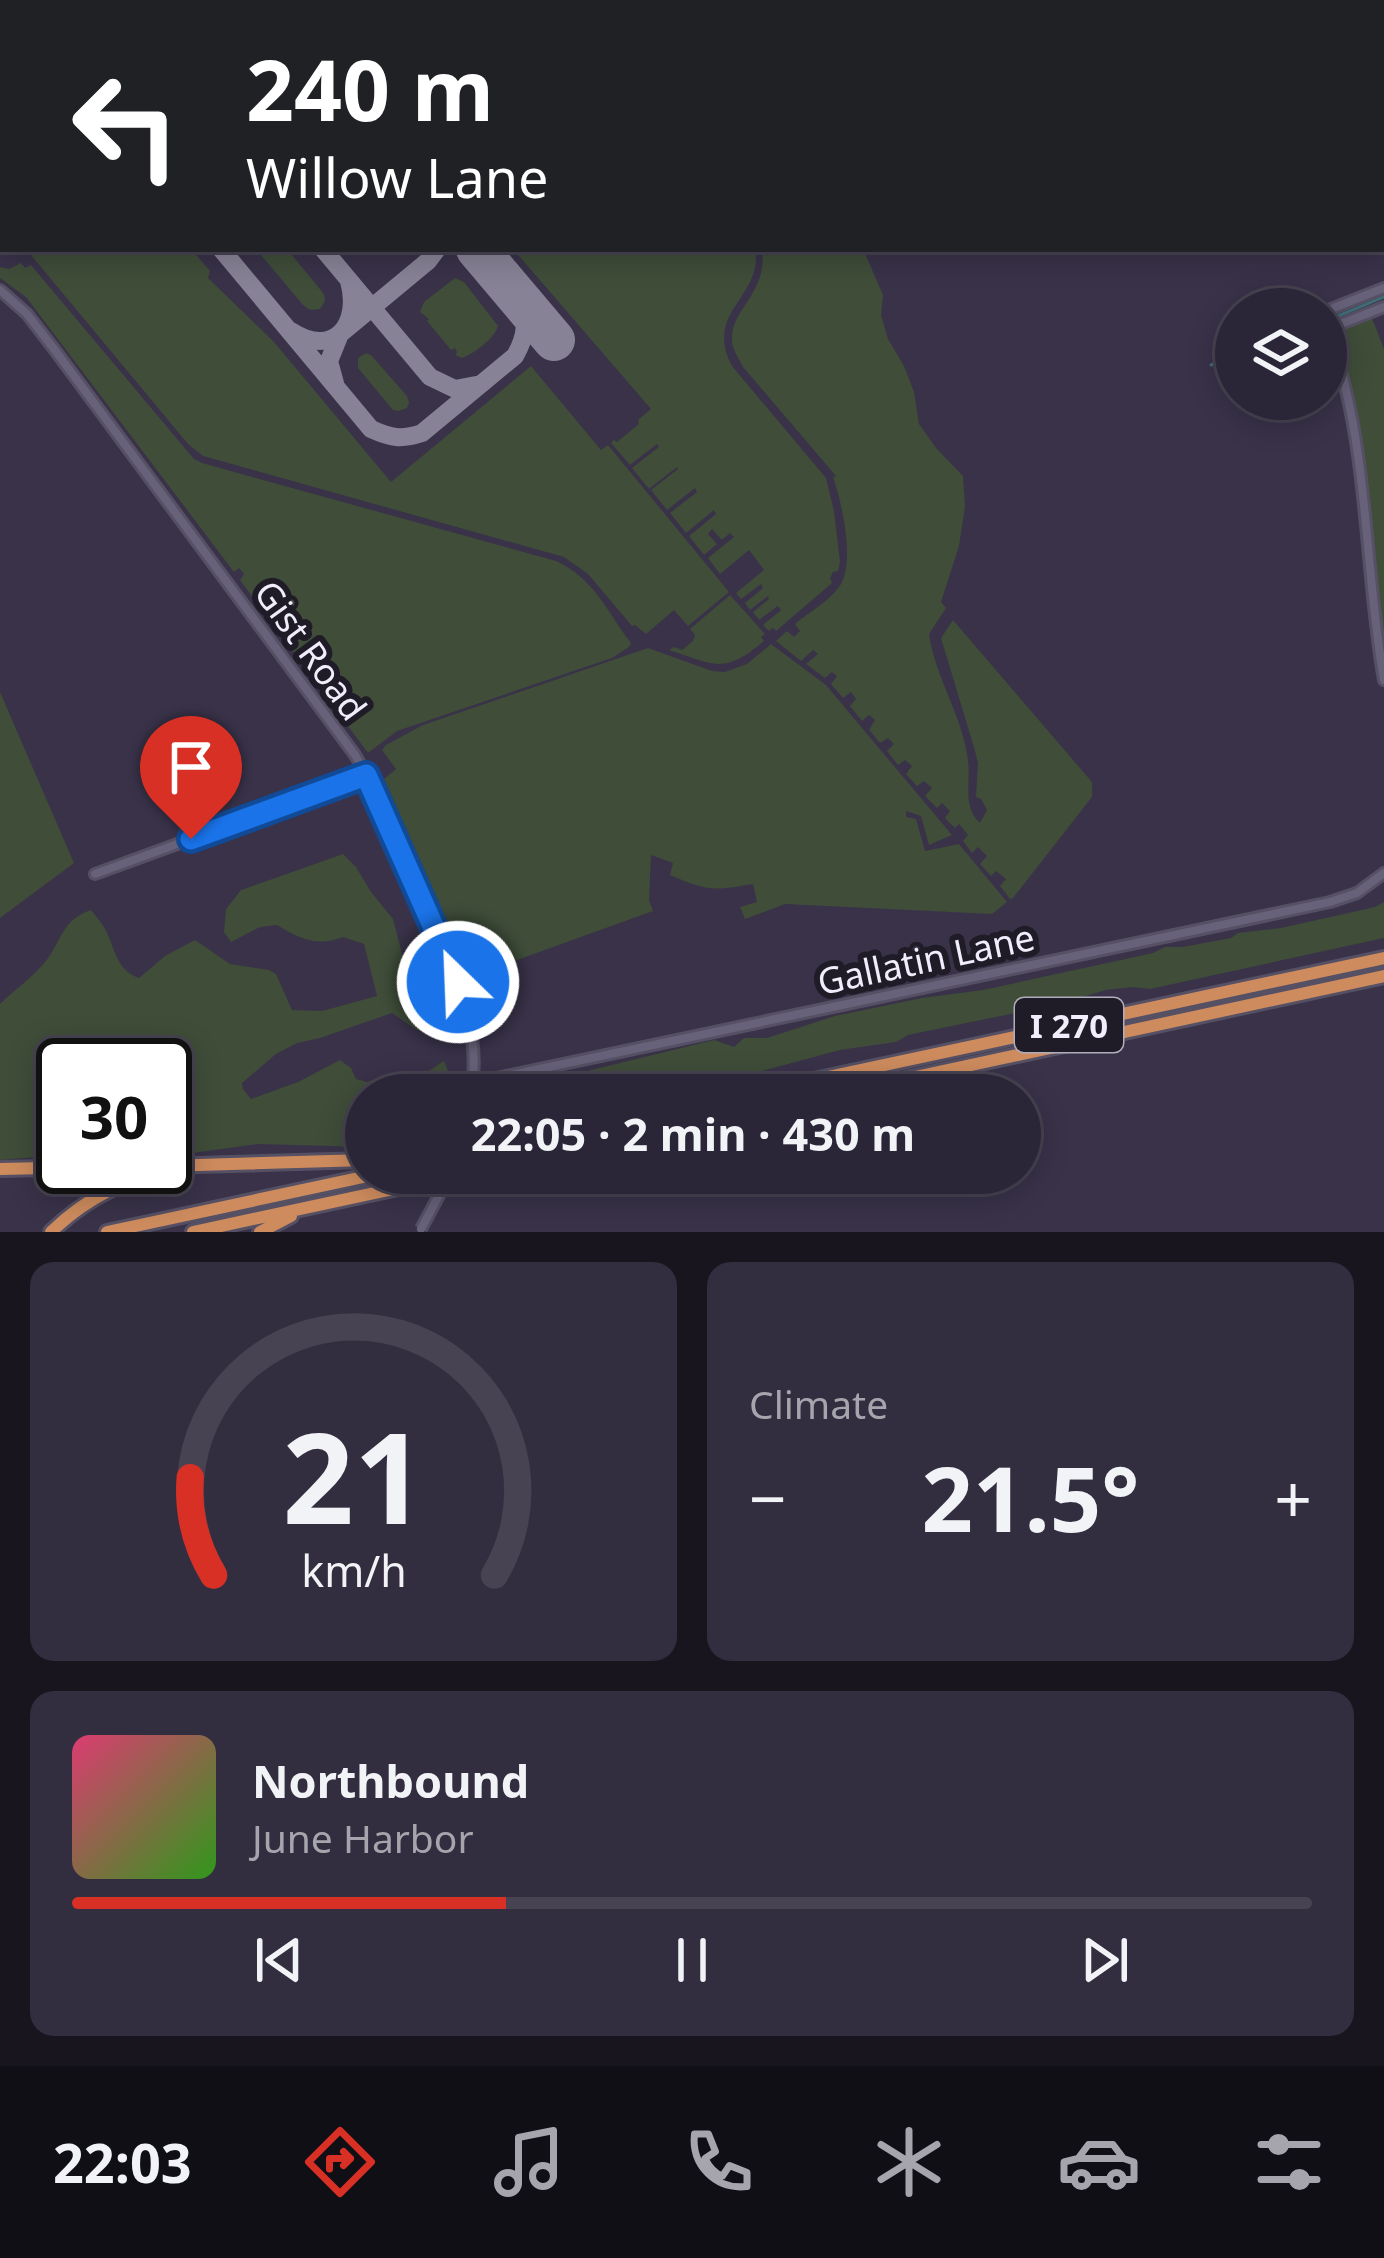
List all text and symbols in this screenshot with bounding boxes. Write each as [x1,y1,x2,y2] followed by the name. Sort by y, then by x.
[246,31,494,146] text: 240 m
[48,48,204,204] icon: left
[246,140,549,214] text: Willow Lane
[1215,288,1347,420] map controls
[1215,288,1347,420] button: layers
[244,570,378,730] street label: Gist Road
[140,716,242,839] pin
[158,734,224,800] icon: arrive
[813,912,1039,1006] street label: Gallatin Lane
[395,919,521,1045] position arrow
[1015,998,1123,1052] road number: I 270
[36,1038,192,1194] speed limit sign: 30
[471,1103,915,1164] text: 22:05 · 2 min · 430 m
[749,1377,888,1430] text: Climate
[282,1391,425,1561] text: 21
[922,1436,1139,1558] text: 21.5°
[749,1452,787,1542] text: −
[1274,1452,1312,1542] text: +
[301,1540,406,1599] text: km/h
[252,1750,529,1811] text: Northbound
[252,1811,474,1864] text: June Harbor
[246,1927,312,1993] icon: previous
[659,1927,725,1993] icon: pause
[1072,1927,1138,1993] icon: next
[298,2120,382,2204] icon: directions
[487,2120,571,2204] icon: music
[677,2120,761,2204] icon: phone
[867,2120,951,2204] icon: climate
[1057,2120,1141,2204] icon: car
[1247,2120,1331,2204] icon: filters
[53,2125,192,2199] text: 22:03

